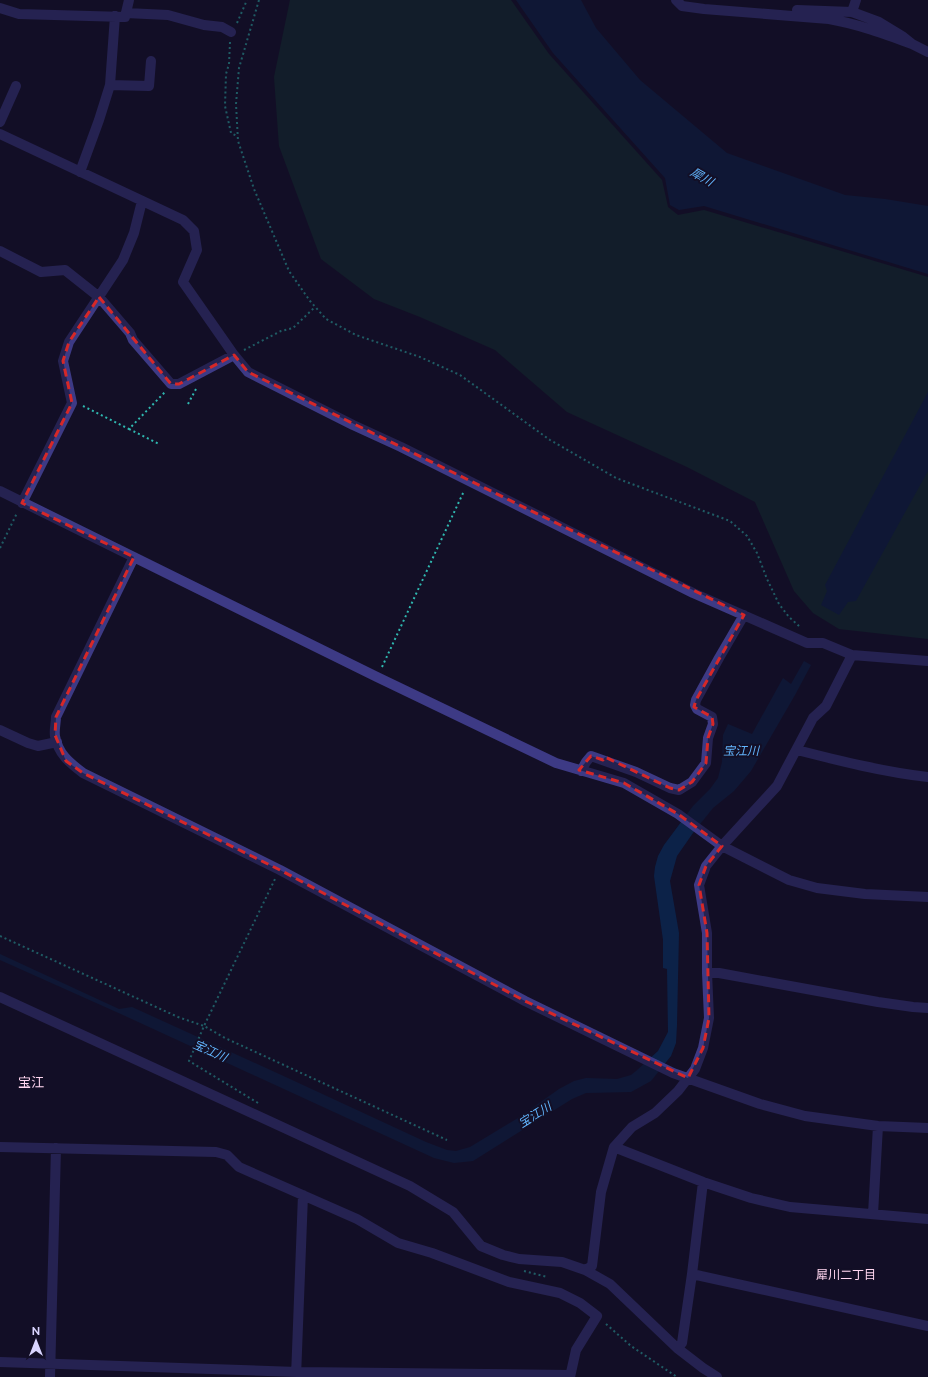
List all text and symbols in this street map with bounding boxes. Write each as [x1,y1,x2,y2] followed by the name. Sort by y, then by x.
[688,165,718,190] water label: 犀川
[723,744,761,758] water label: 宝江川
[191,1037,231,1066] water label: 宝江川
[18,1075,44,1090] district label: 宝江
[516,1098,556,1130] water label: 宝江川
[816,1268,876,1282] district label: 犀川二丁目
[16,1321,56,1361] north arrow
[32,1325,40,1338] text: N

